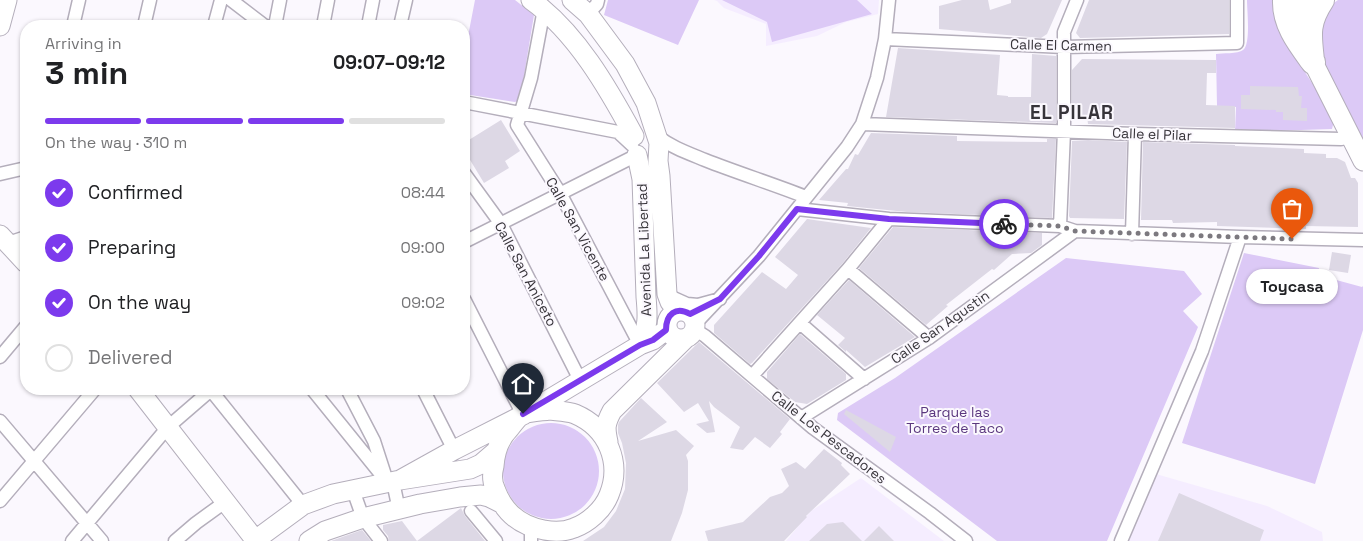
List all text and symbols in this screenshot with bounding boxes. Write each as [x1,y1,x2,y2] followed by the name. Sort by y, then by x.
[45,33,122,54] text: Arriving in
[1010,35,1112,55] street label: Calle El Carmen
[333,50,445,75] text: 09:07–09:12
[45,53,128,93] text: 3 min
[1030,100,1114,125] district label: EL PILAR
[1112,124,1192,144] street label: Calle el Pilar
[45,132,187,153] text: On the way · 310 m
[542,174,614,284] street label: Calle San Vicente
[45,179,73,207] icon: check
[88,180,183,205] text: Confirmed
[401,182,445,203] text: 08:44
[633,183,655,317] street label: Avenida La Libertad
[1271,188,1313,239] pin
[1278,195,1306,223] icon: bag
[979,199,1029,249] courier
[990,210,1018,238] icon: bike
[491,218,561,330] street label: Calle San Aniceto
[45,234,73,262] icon: check
[88,235,176,260] text: Preparing
[400,237,445,258] text: 09:00
[1246,269,1338,304] callout: Toycasa
[1260,276,1324,297] text: Toycasa
[887,286,993,368] street label: Calle San Agustìn
[45,289,73,317] icon: check
[88,290,191,315] text: On the way
[401,292,445,313] text: 09:02
[88,345,173,370] text: Delivered
[502,363,544,414] pin
[509,370,537,398] icon: home
[768,386,890,488] street label: Calle Los Pescadores
[906,403,1004,437] park label: Parque las Torres de Taco

